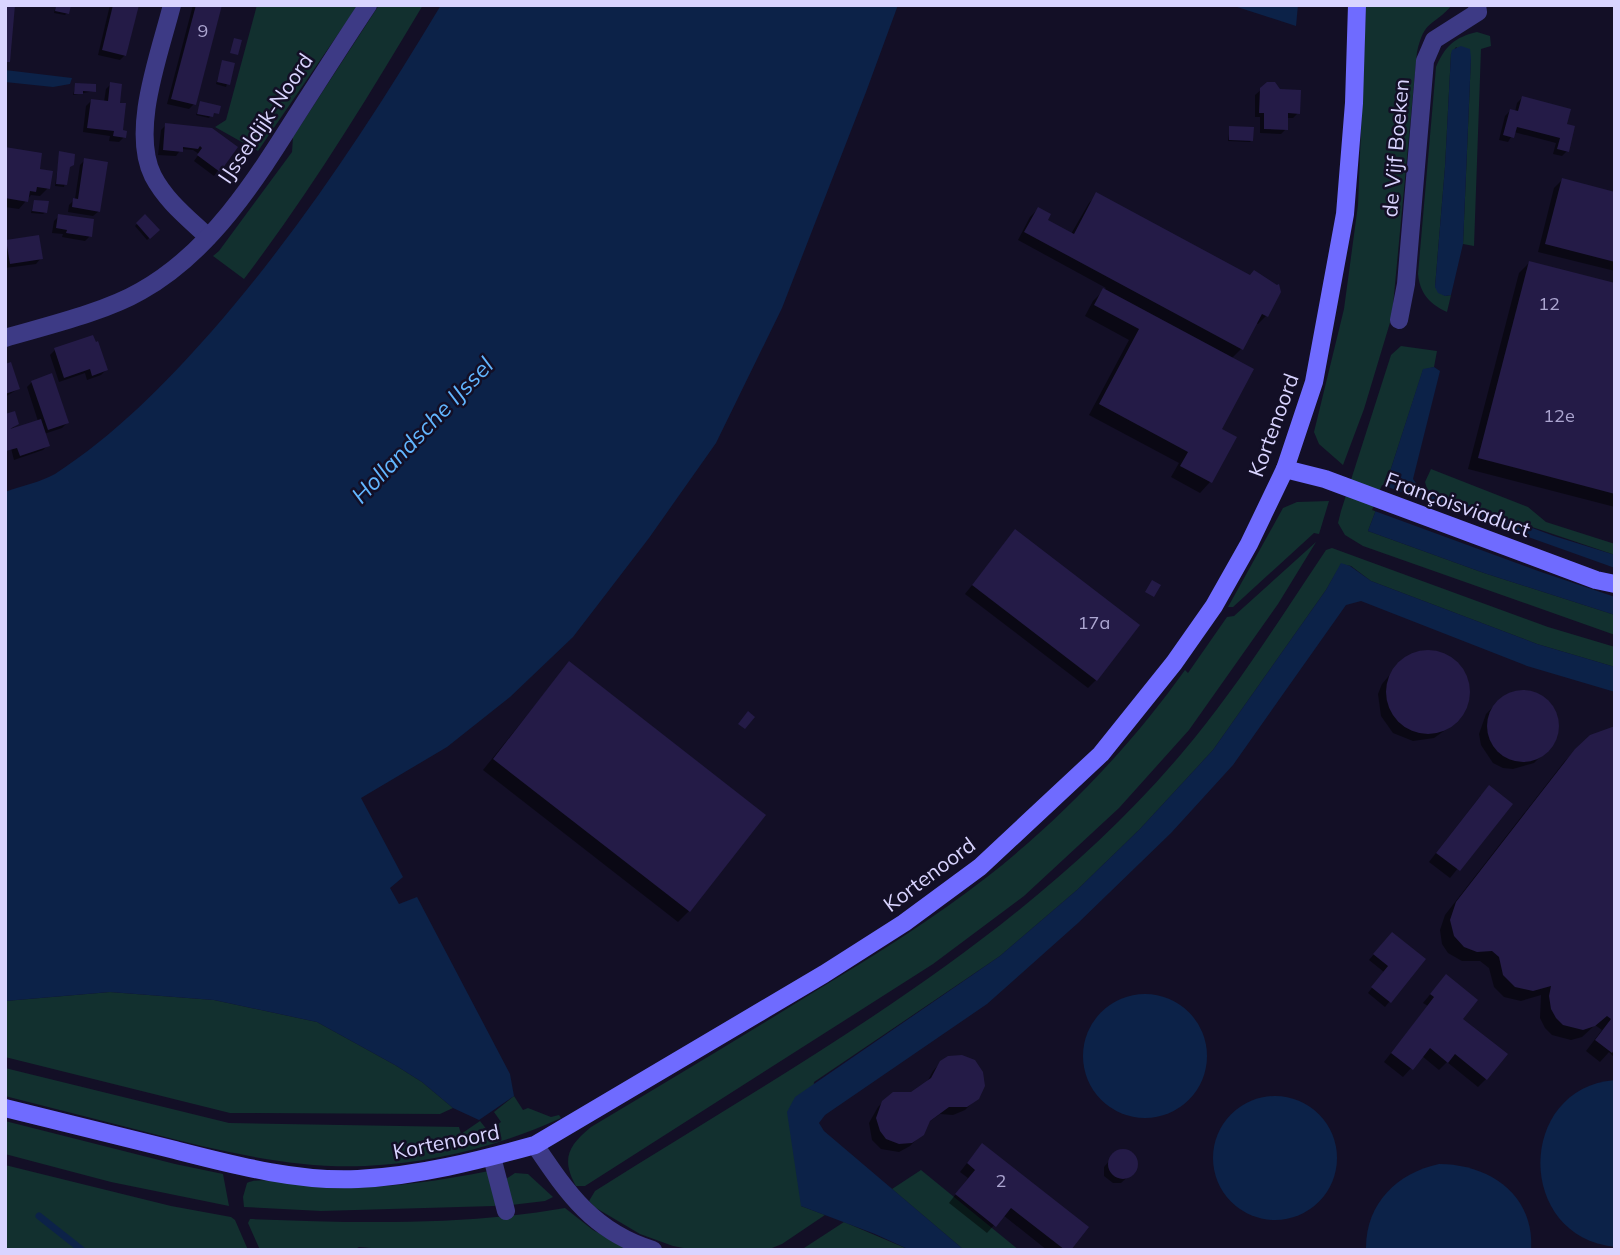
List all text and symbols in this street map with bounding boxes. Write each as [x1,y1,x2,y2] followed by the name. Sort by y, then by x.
[198,19,208,42] house number: 9
[212,48,318,188] street label: IJsseldijk-Noord
[1376,78,1414,218] street label: de Vijf Boeken
[1538,292,1560,315] house number: 12
[345,351,499,509] water label: Hollandsche IJssel
[1242,370,1304,480] street label: Kortenoord
[1543,404,1575,427] house number: 12e
[1382,466,1534,542] street label: Françoisviaduct
[1078,611,1110,634] house number: 17a
[878,831,980,917] street label: Kortenoord
[390,1118,502,1164] street label: Kortenoord
[996,1169,1006,1192] house number: 2

